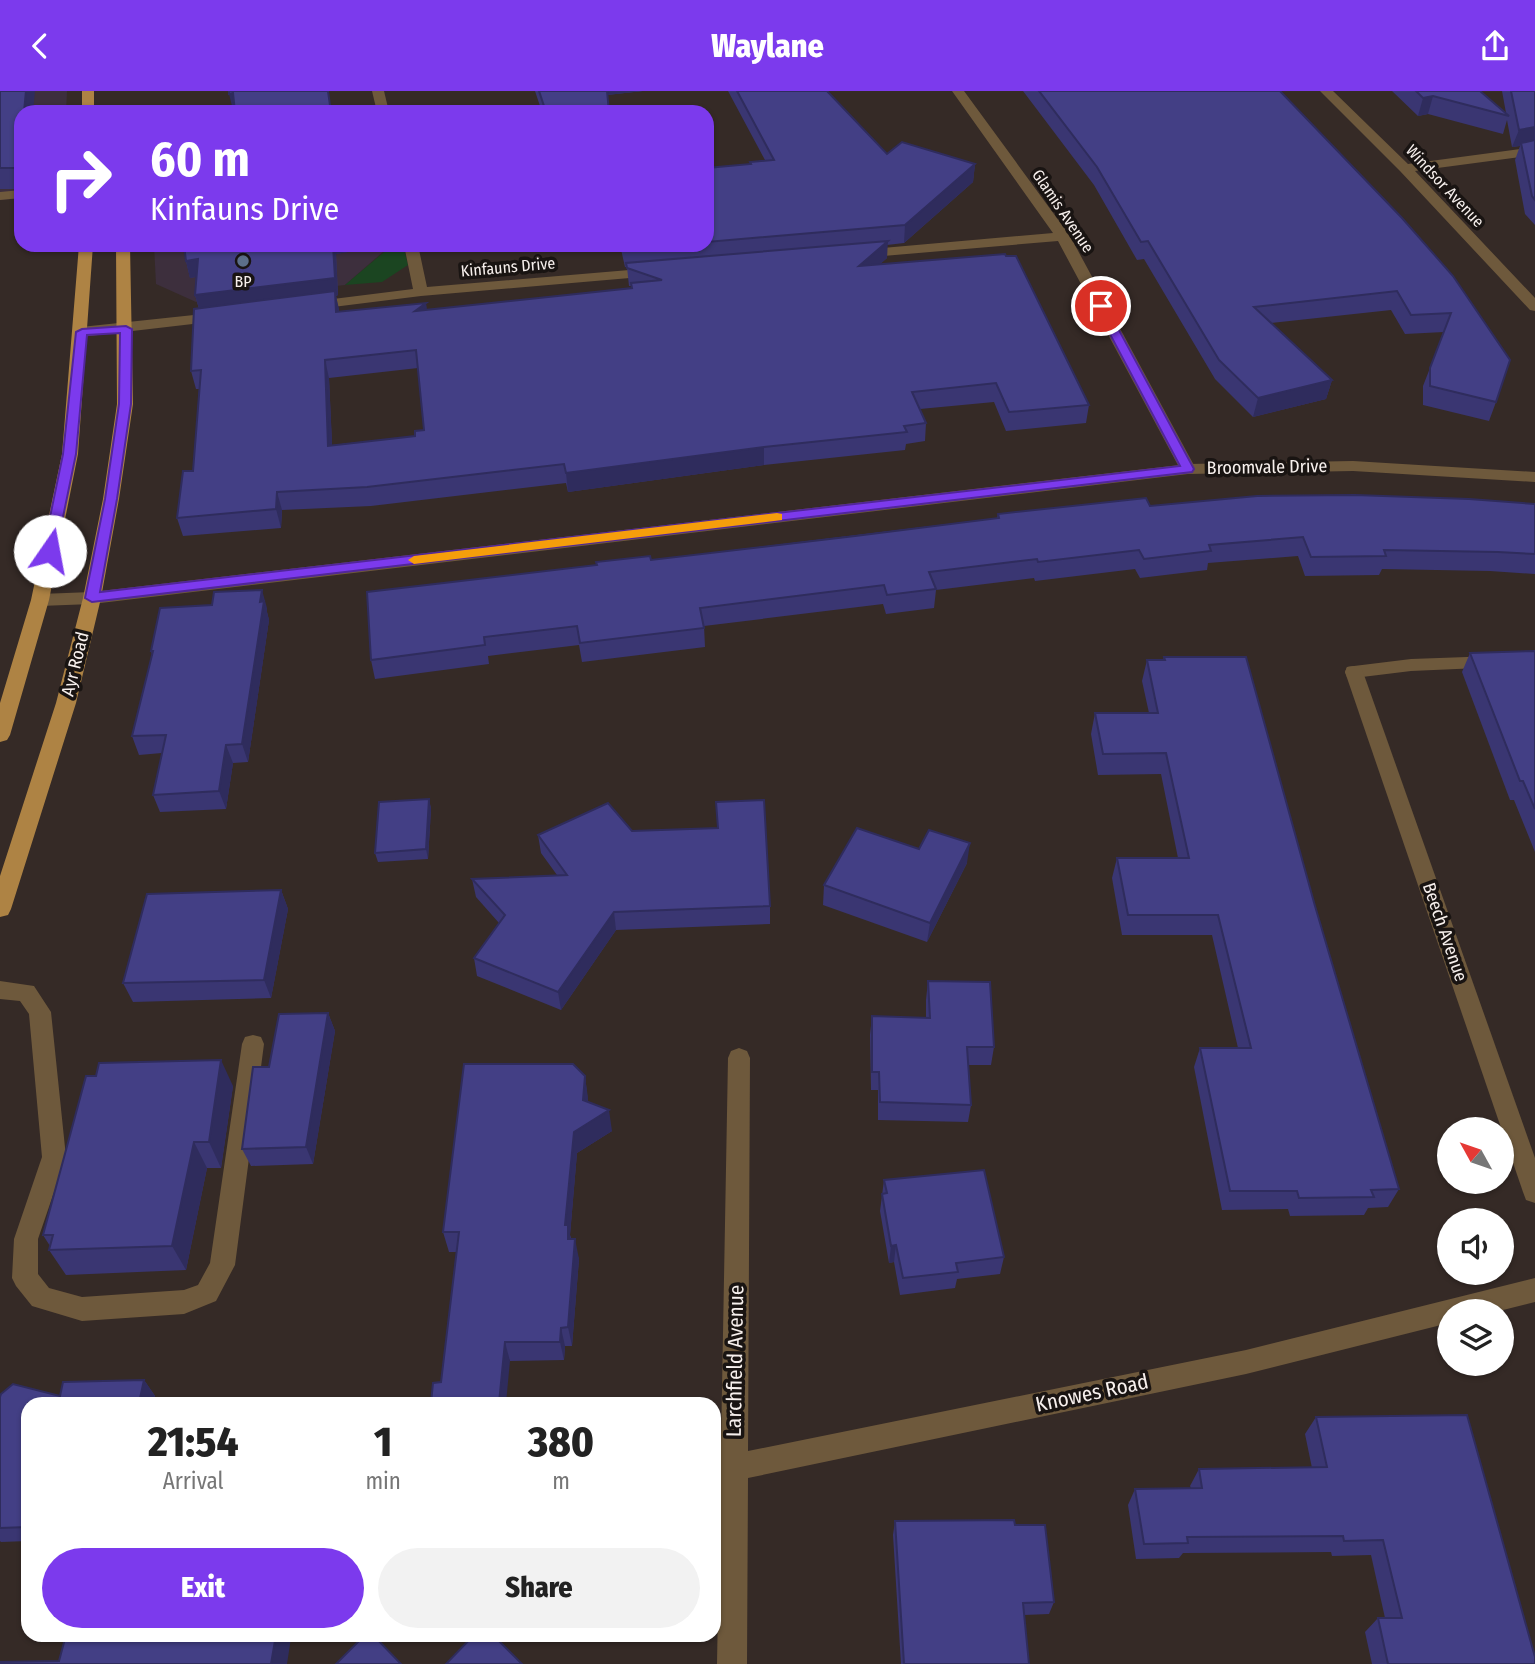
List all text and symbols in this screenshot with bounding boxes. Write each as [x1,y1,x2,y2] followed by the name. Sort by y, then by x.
[21,27,59,65] icon: back
[711,27,824,65] text: Waylane
[1476,27,1514,65] icon: share
[150,130,250,189] text: 60 m
[35,133,126,224] icon: right
[1402,141,1488,231] street label: Windsor Avenue
[1028,166,1098,256] street label: Glamis Avenue
[150,190,339,228] text: Kinfauns Drive
[235,253,251,269] marker: BP
[460,253,556,281] street label: Kinfauns Drive
[234,272,252,291] place label: BP
[1071,276,1131,336] pin
[1082,287,1120,325] icon: arrive
[1207,455,1328,479] street label: Broomvale Drive
[13,514,87,588] position arrow
[56,630,94,698] street label: Ayr Road
[1418,880,1472,984] street label: Beech Avenue
[1437,1117,1514,1193] north arrow
[1437,1117,1514,1376] map controls
[1437,1208,1514,1285] button: sound
[721,1285,749,1437] street label: Larchfield Avenue
[1437,1299,1514,1376] button: layers
[1033,1368,1151,1418] street label: Knowes Road
[148,1417,238,1467] text: 21:54
[374,1417,392,1467] text: 1
[528,1417,594,1467] text: 380
[163,1467,224,1495] text: Arrival
[365,1467,401,1495] text: min
[552,1467,570,1495] text: m
[42,1548,364,1628] button: Exit
[378,1548,700,1628] button: Share

